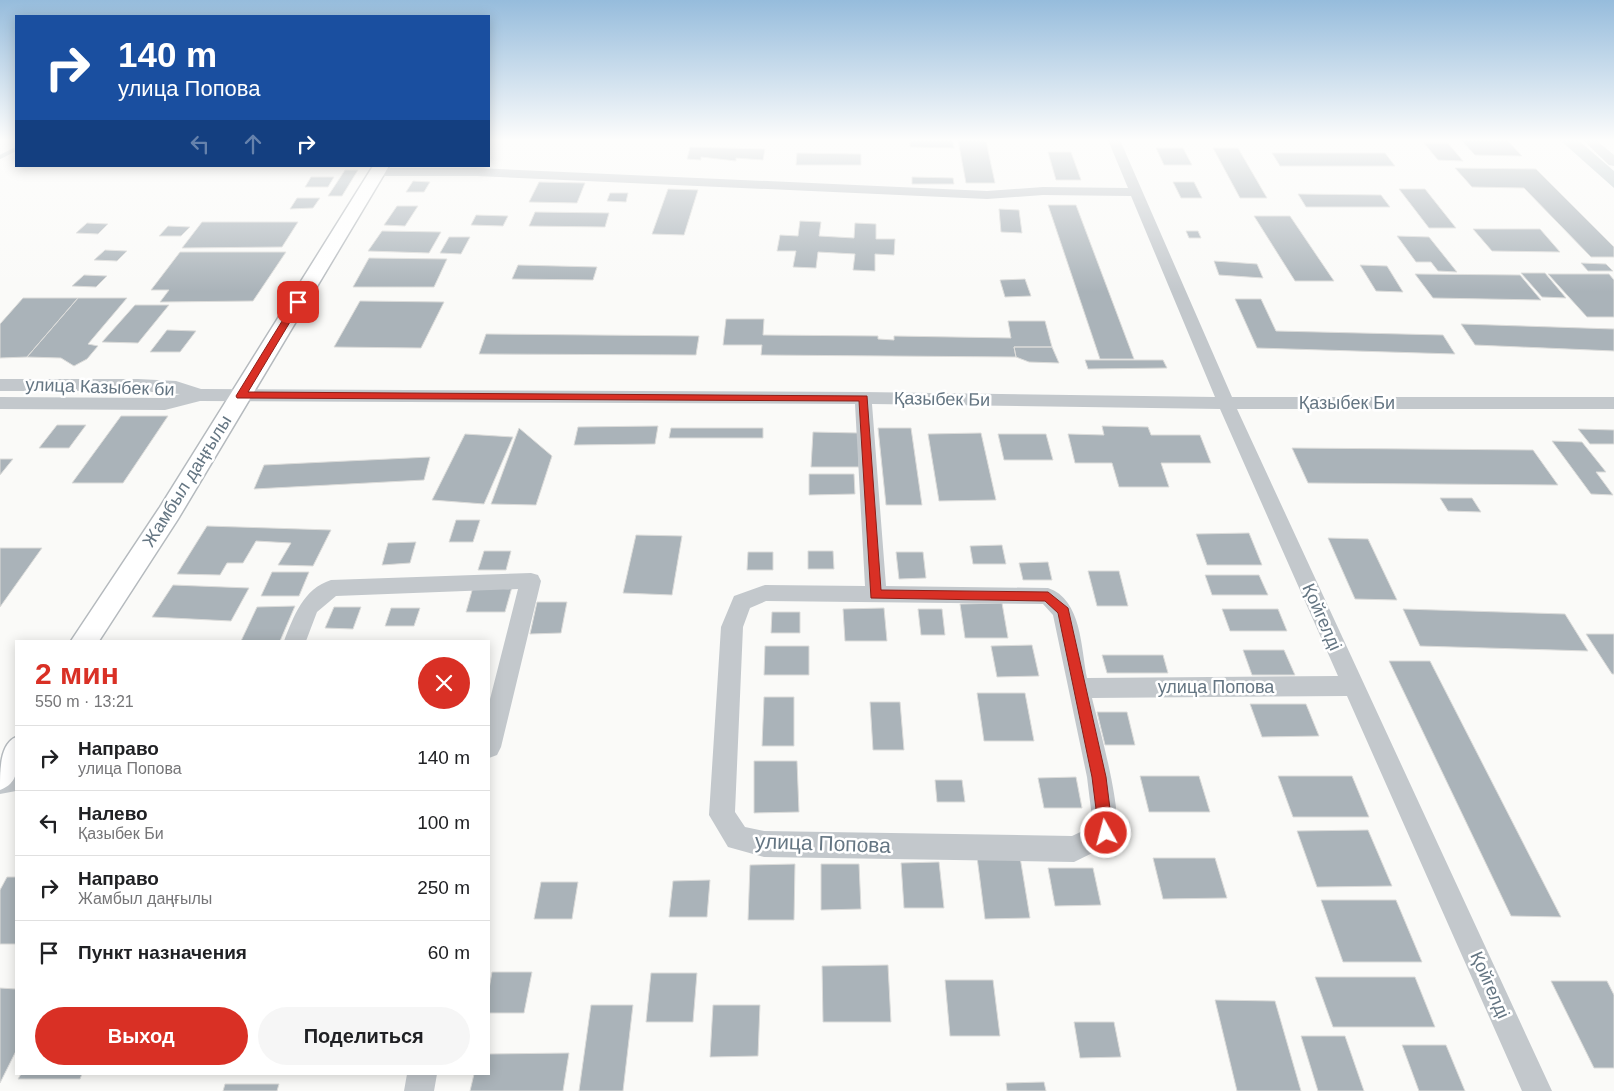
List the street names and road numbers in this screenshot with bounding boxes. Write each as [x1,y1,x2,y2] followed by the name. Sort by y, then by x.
[25,374,175,400] street label: улица Казыбек би
[894,388,990,410] street label: Қазыбек Би
[1299,393,1395,413] street label: Қазыбек Би
[138,412,236,550] street label: Жамбыл даңғылы
[1298,580,1346,654] street label: Қойгелді
[1158,677,1275,697] street label: улица Попова
[755,829,892,857] street label: улица Попова
[1466,948,1514,1022] street label: Қойгелді

